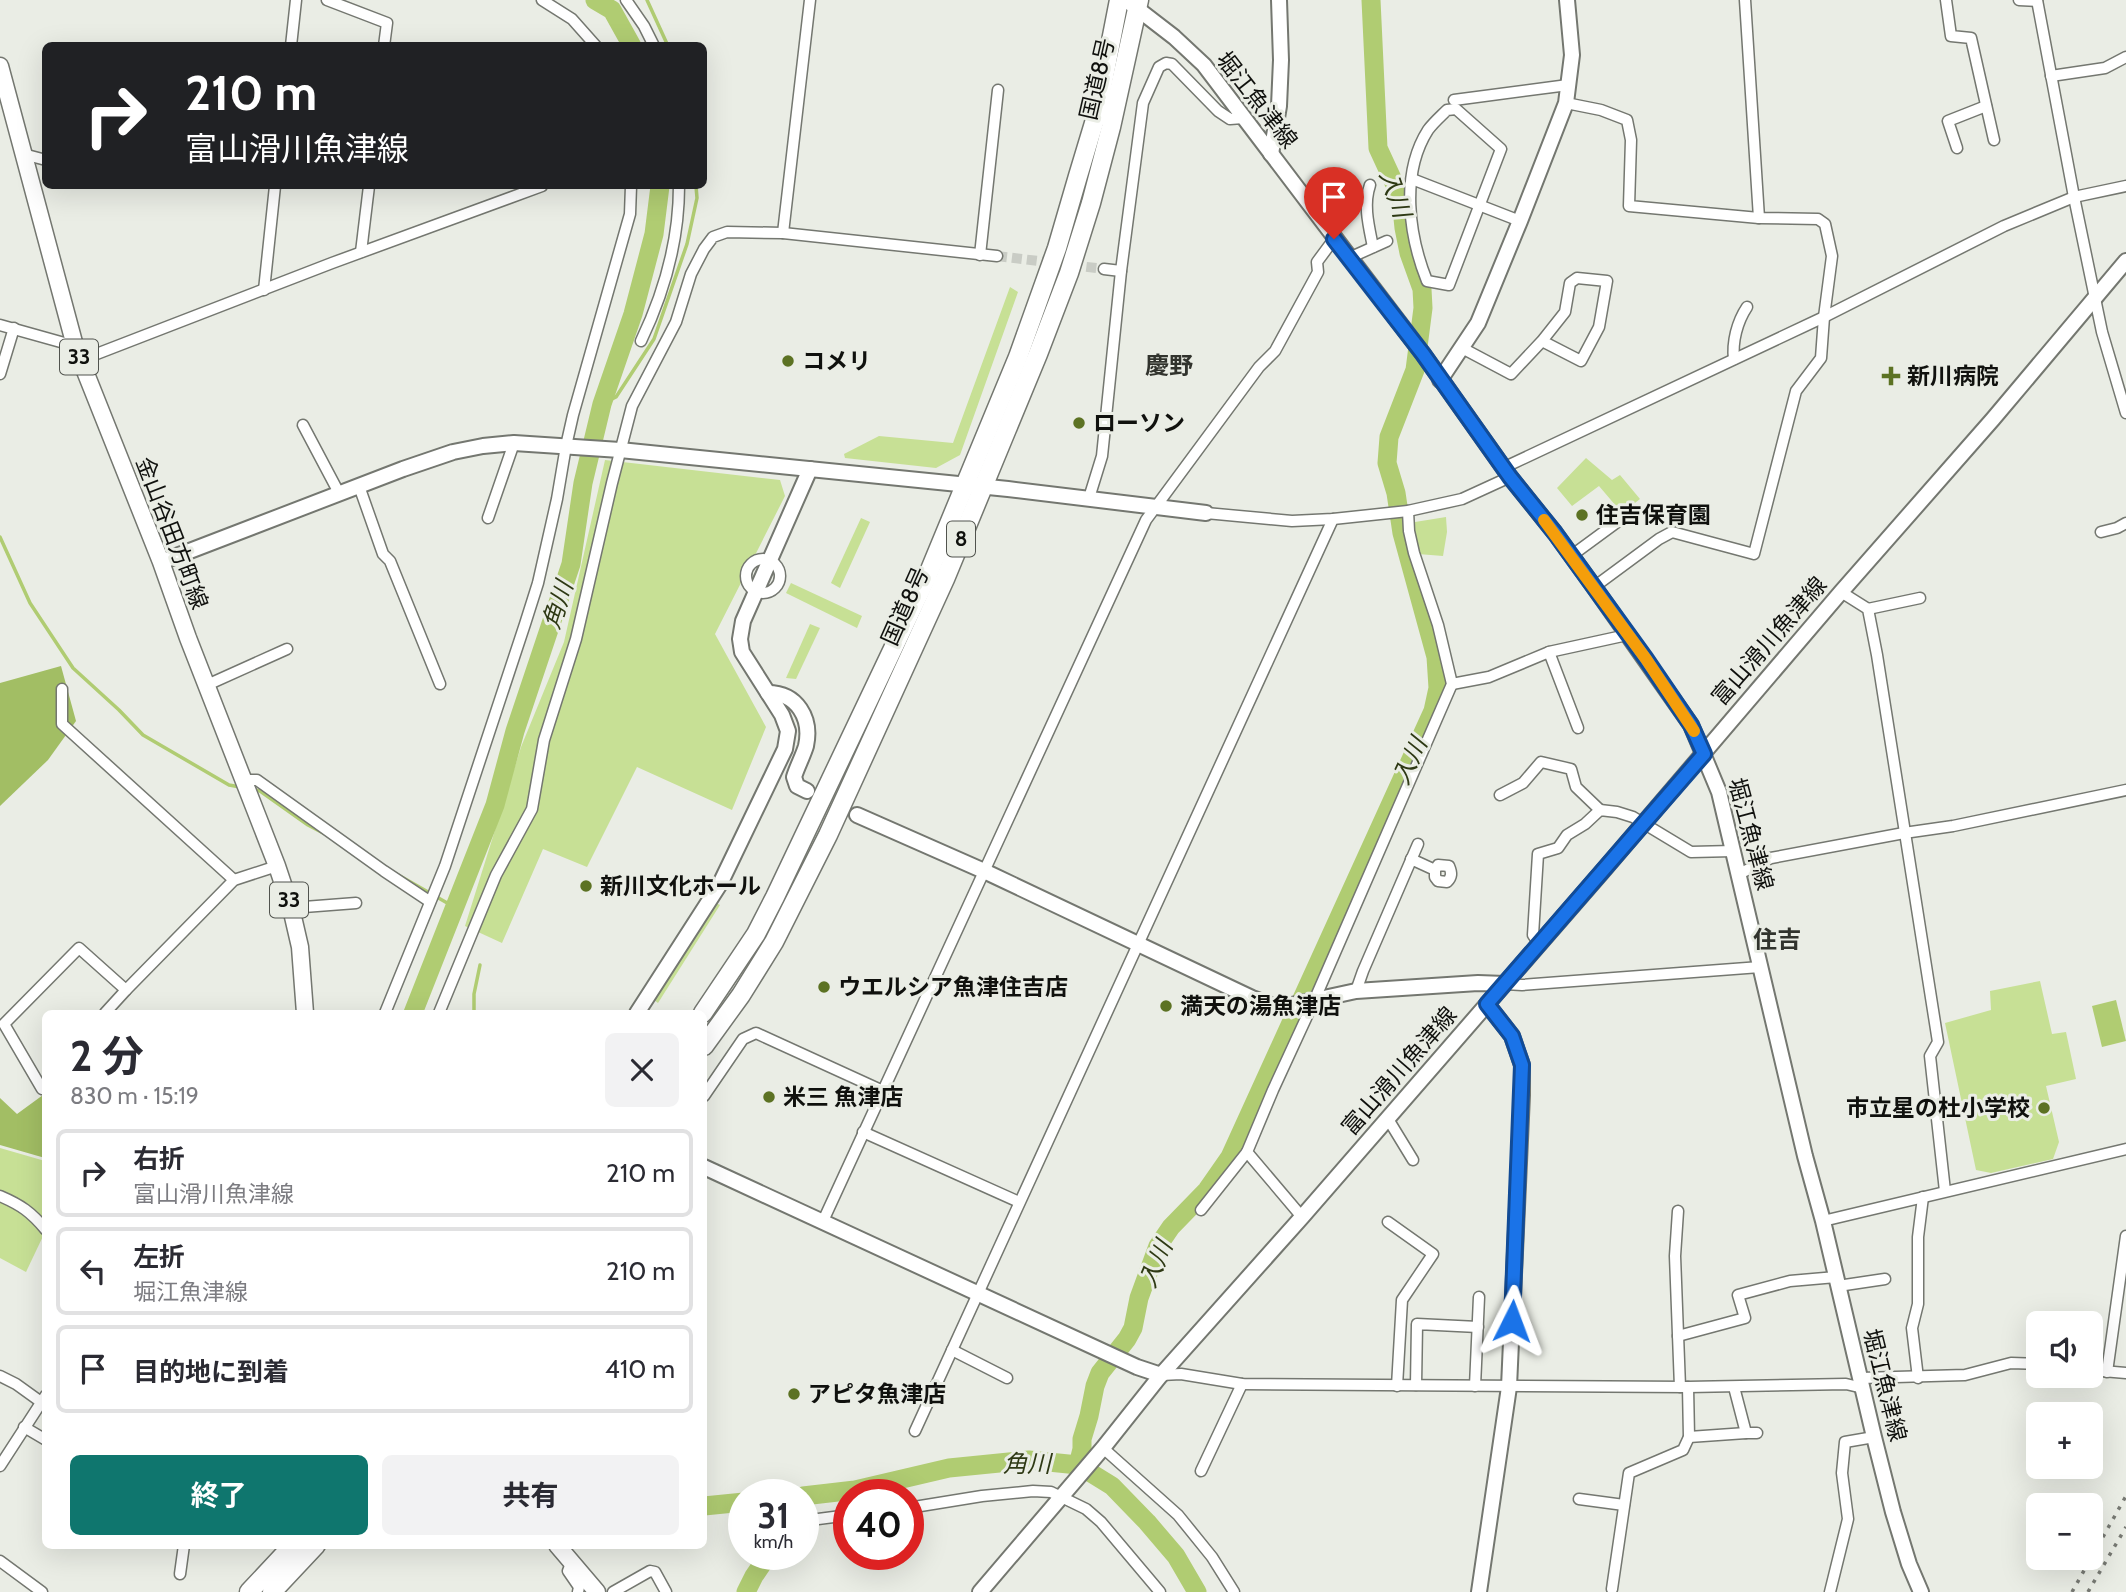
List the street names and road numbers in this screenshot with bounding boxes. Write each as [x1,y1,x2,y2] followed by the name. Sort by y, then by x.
[1074,35,1120,123] street label: 国道8号
[1211,46,1303,154] street label: 堀江魚津線
[60,340,98,374] road number: 33
[130,453,214,613] street label: 金山谷田方町線
[947,522,975,556] road number: 8
[875,562,935,650] street label: 国道8号
[1706,571,1832,711] street label: 富山滑川魚津線
[1723,775,1779,893] street label: 堀江魚津線
[270,883,308,918] road number: 33
[1336,1001,1462,1141] street label: 富山滑川魚津線
[1858,1326,1912,1444] street label: 堀江魚津線

